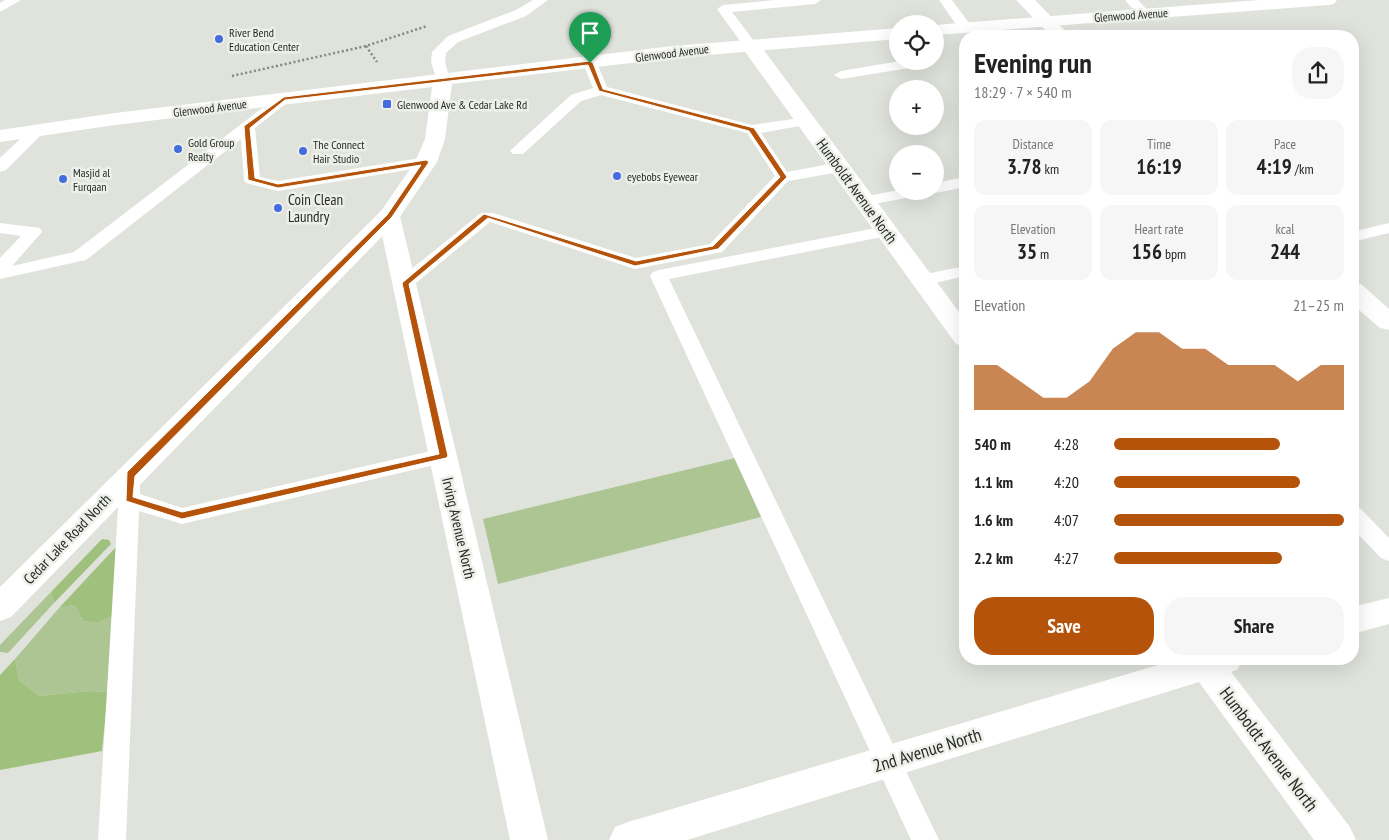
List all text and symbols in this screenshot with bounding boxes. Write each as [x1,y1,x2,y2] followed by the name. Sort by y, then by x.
[1094,5,1168,25] street label: Glenwood Avenue
[569,12,611,63] pin
[889,15,944,200] map controls
[889,15,944,70] button: locate
[576,19,604,47] icon: arrive
[229,25,300,54] place label: River Bend Education Center
[213,33,225,45] marker: River Bend Education Center
[634,41,710,65] street label: Glenwood Avenue
[974,44,1092,81] text: Evening run
[1292,47,1344,99] button: share
[889,80,944,135] button: +
[974,82,1072,102] text: 18:29 · 7 × 540 m
[172,96,248,120] street label: Glenwood Avenue
[397,97,527,112] place label: Glenwood Ave & Cedar Lake Rd
[381,98,393,110] marker: Glenwood Ave & Cedar Lake Rd
[188,135,234,164] place label: Gold Group Realty
[813,135,901,247] street label: Humboldt Avenue North
[1012,135,1054,153] text: Distance
[1147,135,1171,153] text: Time
[1274,135,1296,153] text: Pace
[313,137,365,166] place label: The Connect Hair Studio
[172,143,184,155] marker: Gold Group Realty
[297,145,309,157] marker: The Connect Hair Studio
[889,145,944,200] button: −
[1007,153,1042,180] text: 3.78
[1136,153,1182,180] text: 16:19
[1256,153,1292,180] text: 4:19
[1042,160,1059,178] text: km
[1292,160,1314,178] text: /km
[73,165,110,194] place label: Masjid al Furqaan
[627,169,699,184] place label: eyebobs Eyewear
[611,170,623,182] marker: eyebobs Eyewear
[57,173,69,185] marker: Masjid al Furqaan
[288,190,343,226] place label: Coin Clean Laundry
[272,202,284,214] marker: Coin Clean Laundry
[1011,220,1055,238] text: Elevation
[1135,220,1183,238] text: Heart rate
[1275,220,1295,238] text: kcal
[1017,238,1037,265] text: 35
[1132,238,1162,265] text: 156
[1270,238,1300,265] text: 244
[1037,245,1049,263] text: m
[1162,245,1186,263] text: bpm
[974,295,1025,315] text: Elevation
[1293,295,1344,315] text: 21–25 m
[974,434,1011,454] text: 540 m
[1054,434,1079,454] text: 4:28
[974,472,1013,492] text: 1.1 km
[1054,472,1079,492] text: 4:20
[438,475,480,581] street label: Irving Avenue North
[19,490,115,588] street label: Cedar Lake Road North
[974,510,1013,530] text: 1.6 km
[1054,510,1079,530] text: 4:07
[974,548,1013,568] text: 2.2 km
[1054,548,1079,568] text: 4:27
[974,597,1154,655] button: Save
[1164,597,1344,655] button: Share
[1215,682,1323,816] street label: Humboldt Avenue North
[870,723,984,777] street label: 2nd Avenue North

